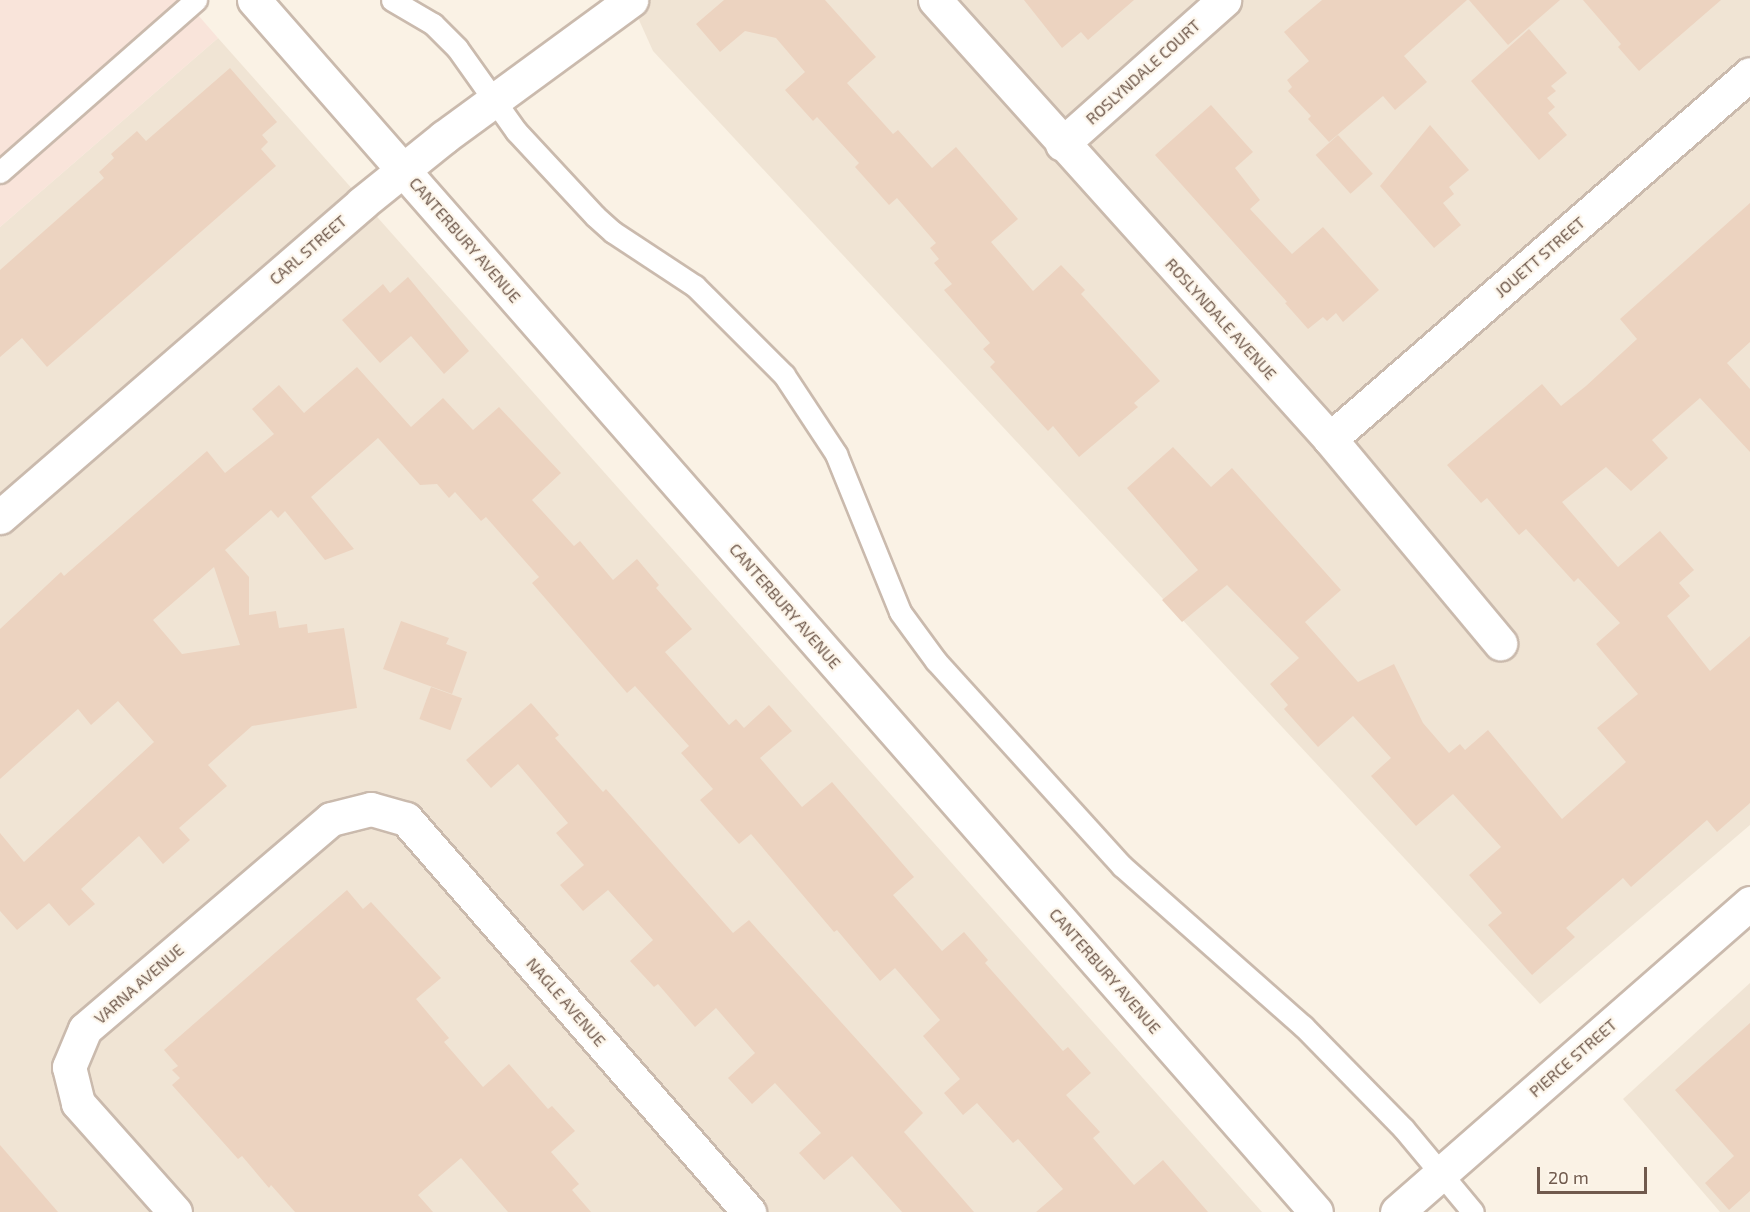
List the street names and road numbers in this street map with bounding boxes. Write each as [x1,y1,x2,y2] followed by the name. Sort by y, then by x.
[1082,16,1204,128] street label: ROSLYNDALE COURT
[405,173,525,307] street label: CANTERBURY AVENUE
[265,211,351,289] street label: CARL STREET
[1491,213,1589,301] street label: JOUETT STREET
[1161,254,1281,384] street label: ROSLYNDALE AVENUE
[725,539,845,673] street label: CANTERBURY AVENUE
[1045,904,1165,1038] street label: CANTERBURY AVENUE
[90,940,188,1028] street label: VARNA AVENUE
[522,954,610,1050] street label: NAGLE AVENUE
[1525,1015,1621,1101] street label: PIERCE STREET

